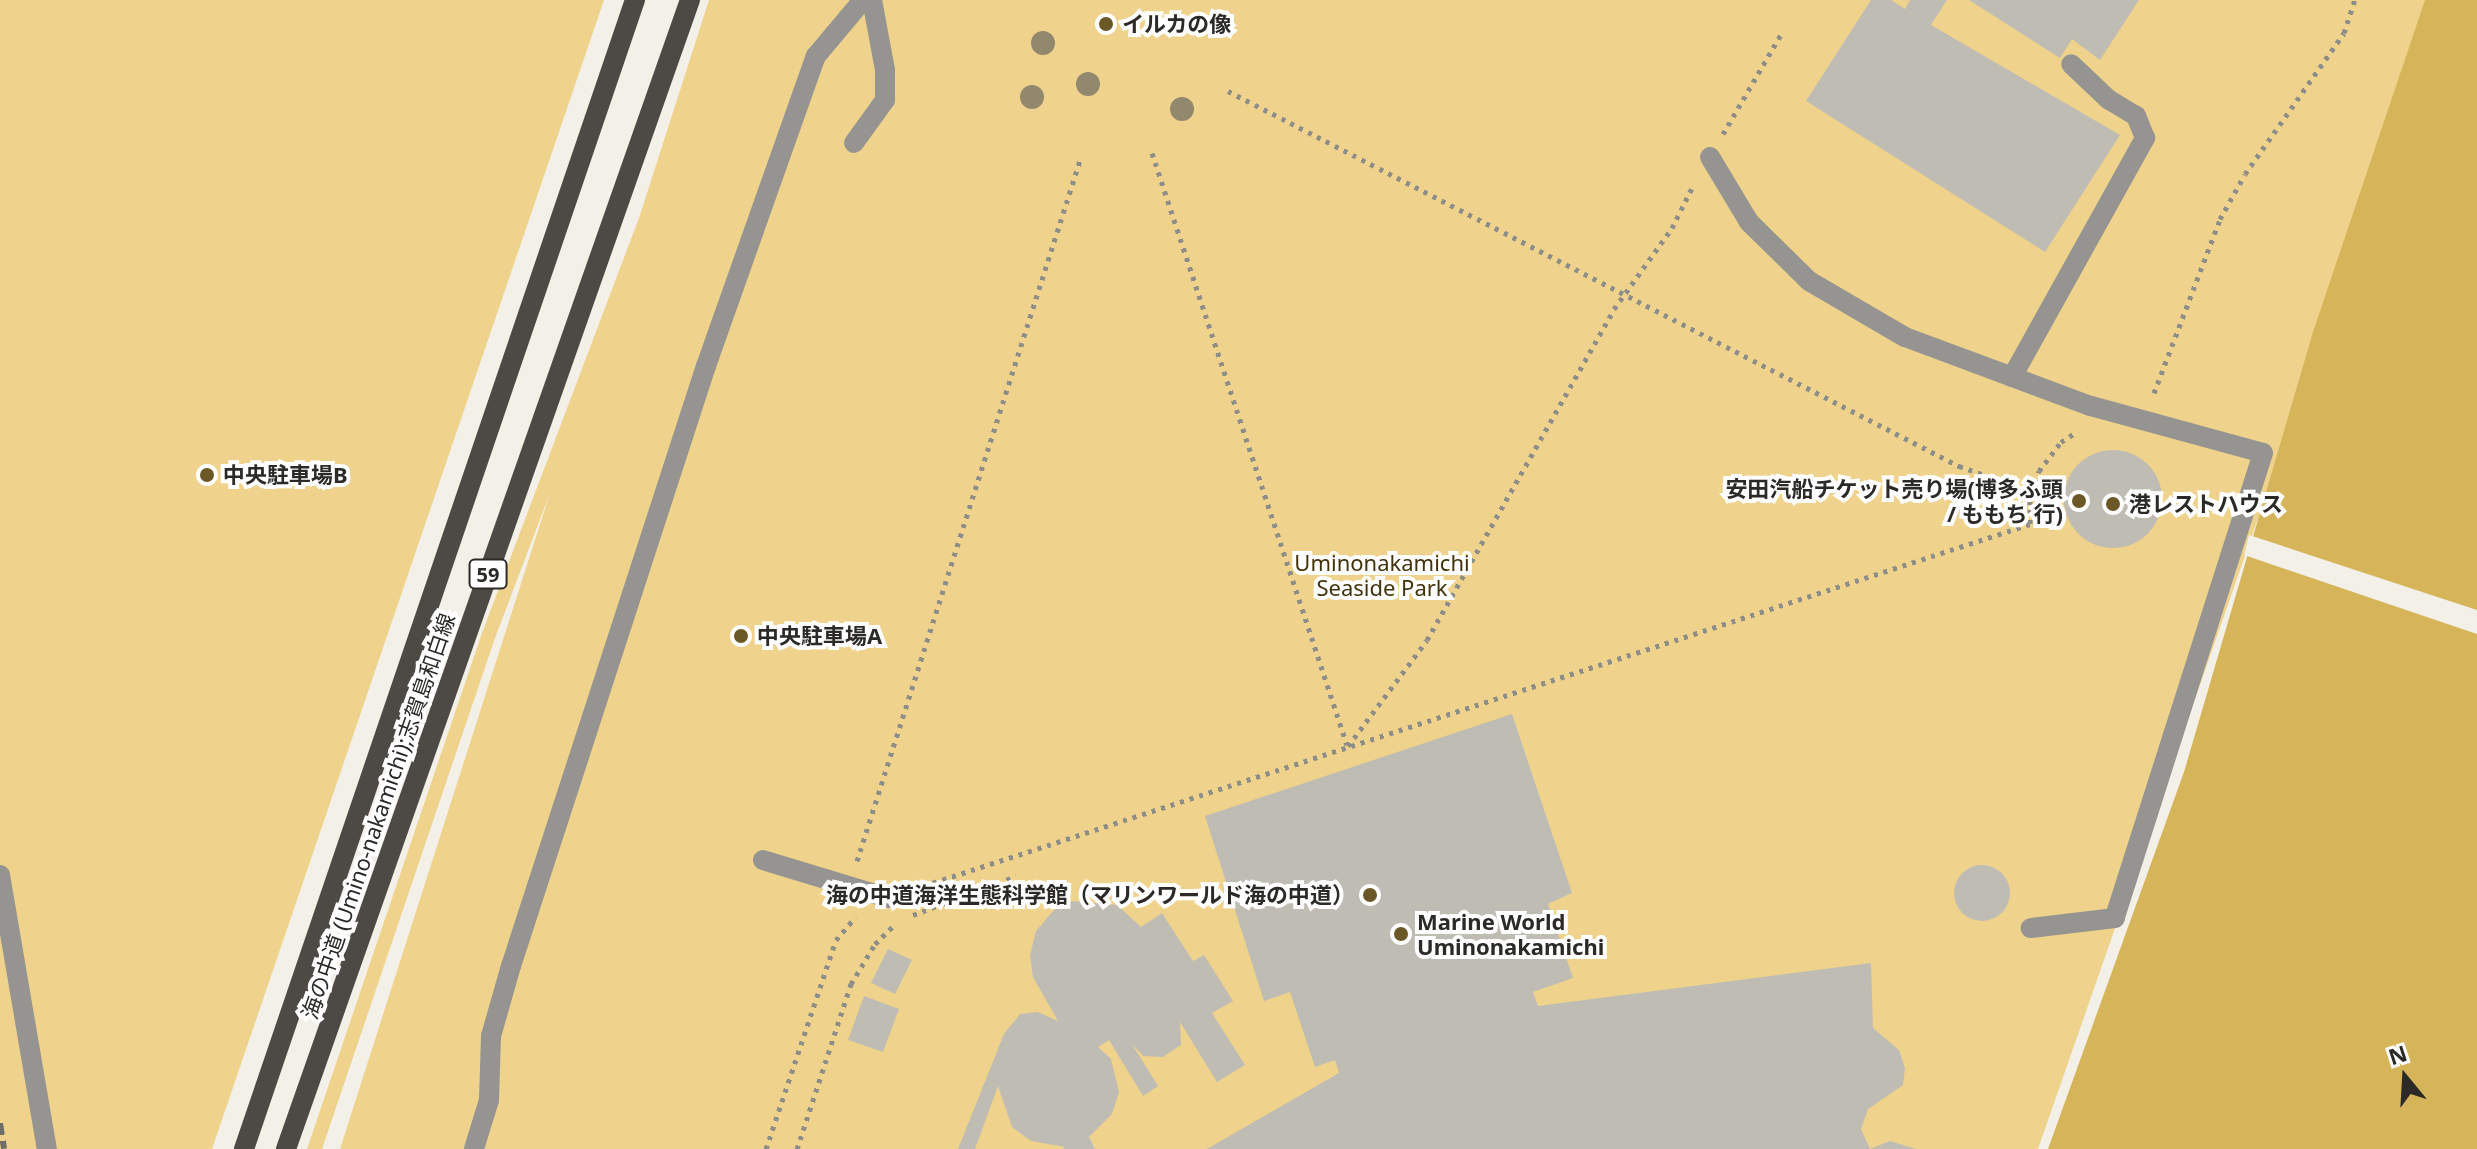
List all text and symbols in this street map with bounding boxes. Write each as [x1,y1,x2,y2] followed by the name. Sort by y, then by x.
[1122,11,1232,37] place label: イルカの像
[1097,15,1115,33] marker: イルカの像
[223,462,348,488] place label: 中央駐車場B
[198,466,216,484] marker: 中央駐車場B
[1726,475,2063,526] place label: 安田汽船チケット売り場(博多ふ頭 / ももち 行)
[2129,491,2283,517] place label: 港レストハウス
[2070,492,2088,510] marker: 安田汽船チケット売り場(博多ふ頭 / ももち 行)
[2104,495,2122,513] marker: 港レストハウス
[1294,549,1470,600] park label: Uminonakamichi Seaside Park
[468,558,508,590] road number: 59
[296,610,460,1022] street label: 海の中道 (Umino-nakamichi);志賀島和白線
[757,623,882,649] place label: 中央駐車場A
[732,627,750,645] marker: 中央駐車場A
[826,882,1354,908] place label: 海の中道海洋生態科学館（マリンワールド海の中道）
[1361,886,1379,904] marker: 海の中道海洋生態科学館（マリンワールド海の中道）
[1417,908,1604,960] place label: Marine World Uminonakamichi
[1392,925,1410,943] marker: Marine World Uminonakamichi
[2365,1037,2445,1117] north arrow
[2384,1037,2411,1071] text: N

